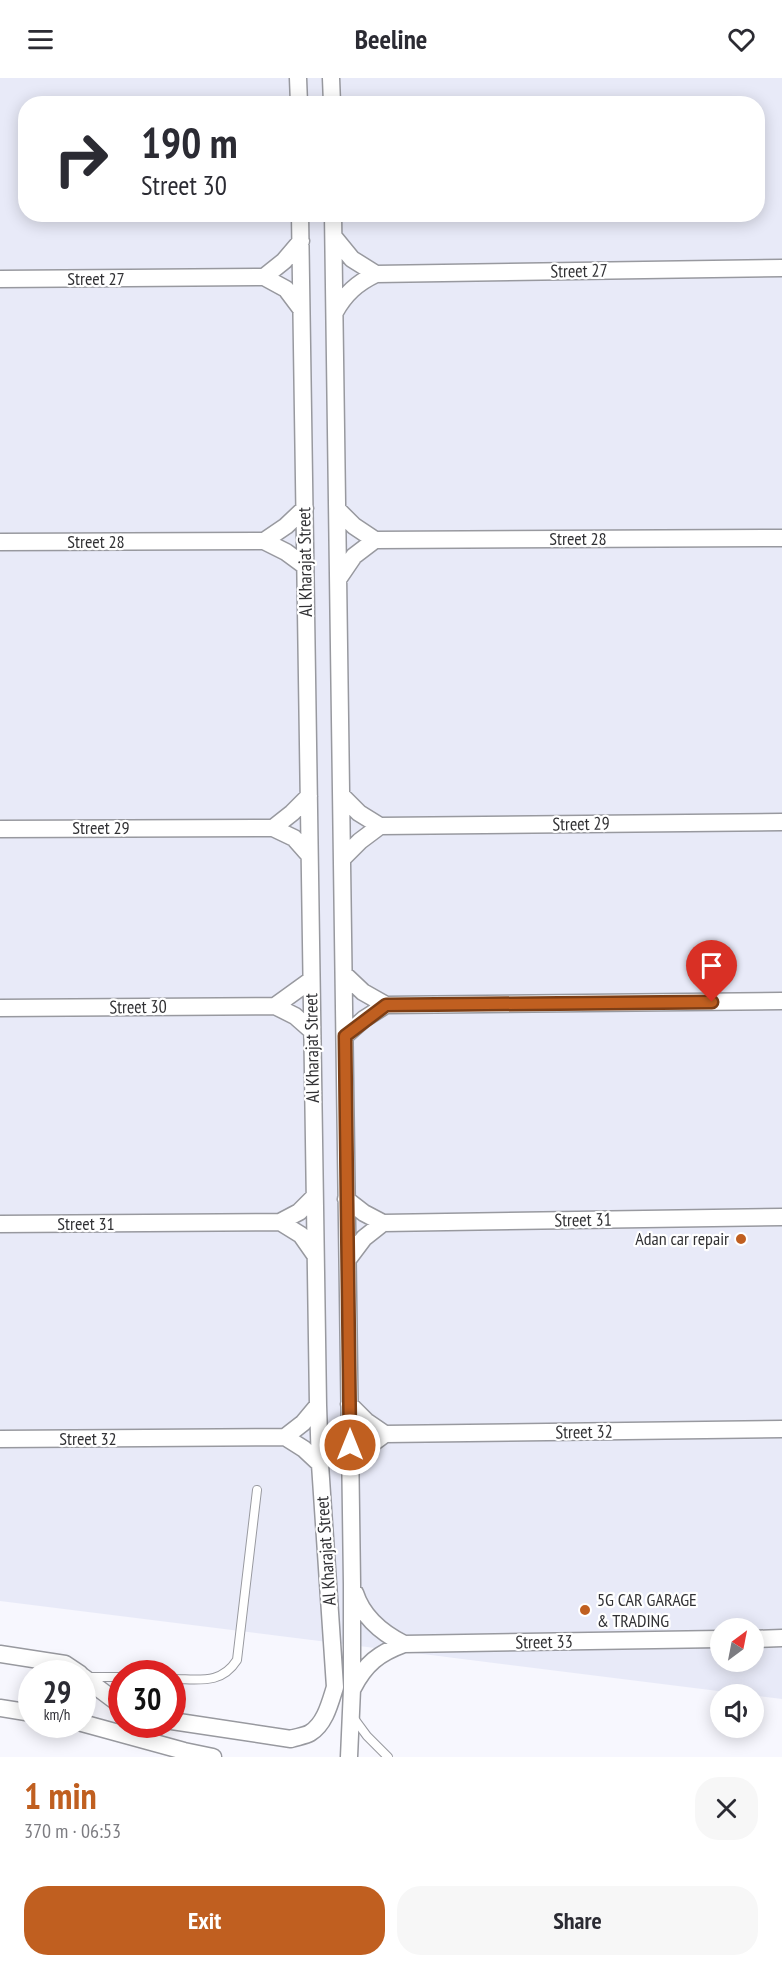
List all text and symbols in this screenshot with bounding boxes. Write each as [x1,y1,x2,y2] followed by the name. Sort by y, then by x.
[355,22,427,56] text: Beeline
[24,23,57,56] icon: menu
[725,23,758,56] icon: heart
[141,115,238,170] text: 190 m
[42,120,120,198] icon: right
[141,168,227,202] text: Street 30
[550,259,608,282] street label: Street 27
[67,267,125,290] street label: Street 27
[292,507,317,617] street label: Al Kharajat Street
[549,527,607,550] street label: Street 28
[67,530,125,553] street label: Street 28
[552,812,610,835] street label: Street 29
[72,816,130,839] street label: Street 29
[686,940,737,1002] pin
[695,949,728,982] icon: arrive
[299,993,324,1103] street label: Al Kharajat Street
[109,995,167,1018] street label: Street 30
[554,1208,612,1231] street label: Street 31
[57,1212,115,1235] street label: Street 31
[635,1227,729,1250] place label: Adan car repair
[734,1232,748,1246] marker: Adan car repair
[318,1413,382,1477] position arrow
[555,1420,613,1443] street label: Street 32
[59,1427,117,1450] street label: Street 32
[310,1495,341,1607] street label: Al Kharajat Street
[597,1588,697,1632] place label: 5G CAR GARAGE & TRADING
[578,1603,592,1617] marker: 5G CAR GARAGE & TRADING
[710,1618,764,1672] north arrow
[710,1618,764,1738] map controls
[515,1630,573,1653] street label: Street 33
[108,1660,186,1738] speed limit sign: 30
[43,1672,71,1711] text: 29
[710,1684,764,1738] button: sound
[44,1705,70,1724] text: km/h
[24,1772,97,1819] text: 1 min
[695,1777,758,1840] button: close
[24,1818,121,1844] text: 370 m · 06:53
[24,1886,385,1955] button: Exit
[397,1886,758,1955] button: Share

